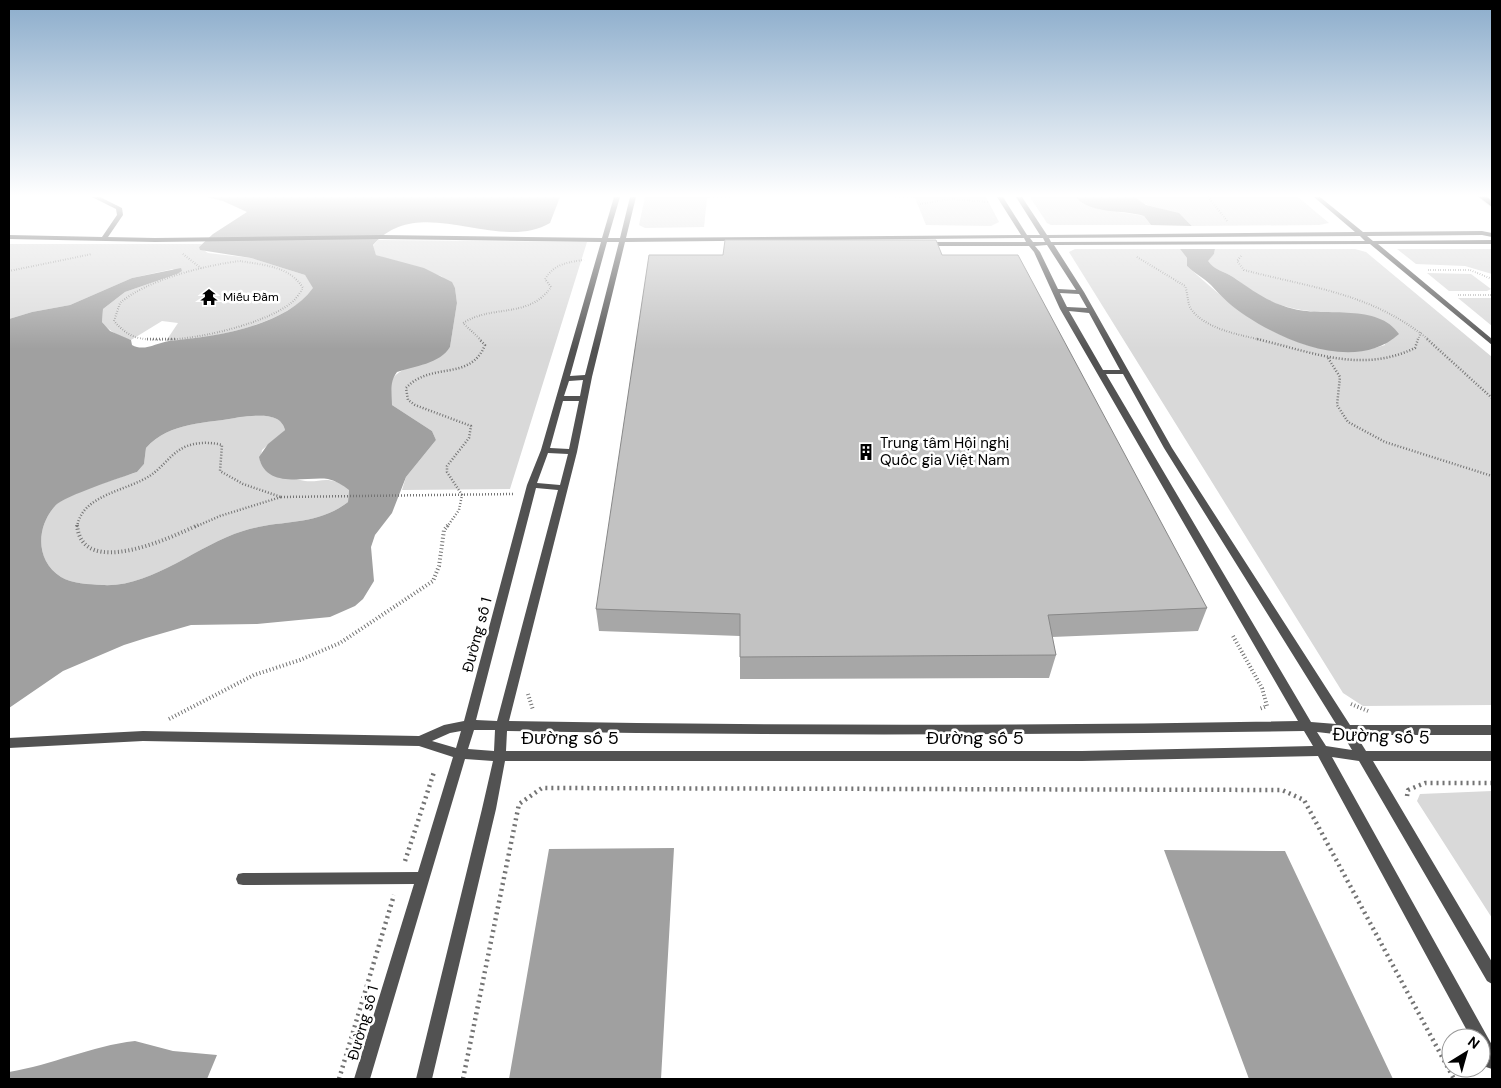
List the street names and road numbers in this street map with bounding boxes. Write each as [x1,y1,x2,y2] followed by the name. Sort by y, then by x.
[457,595,497,675] street label: Đường số 1
[1332,722,1430,750] street label: Đường số 5
[521,726,619,750] street label: Đường số 5
[926,726,1024,750] street label: Đường số 5
[343,983,383,1063] street label: Đường số 1

